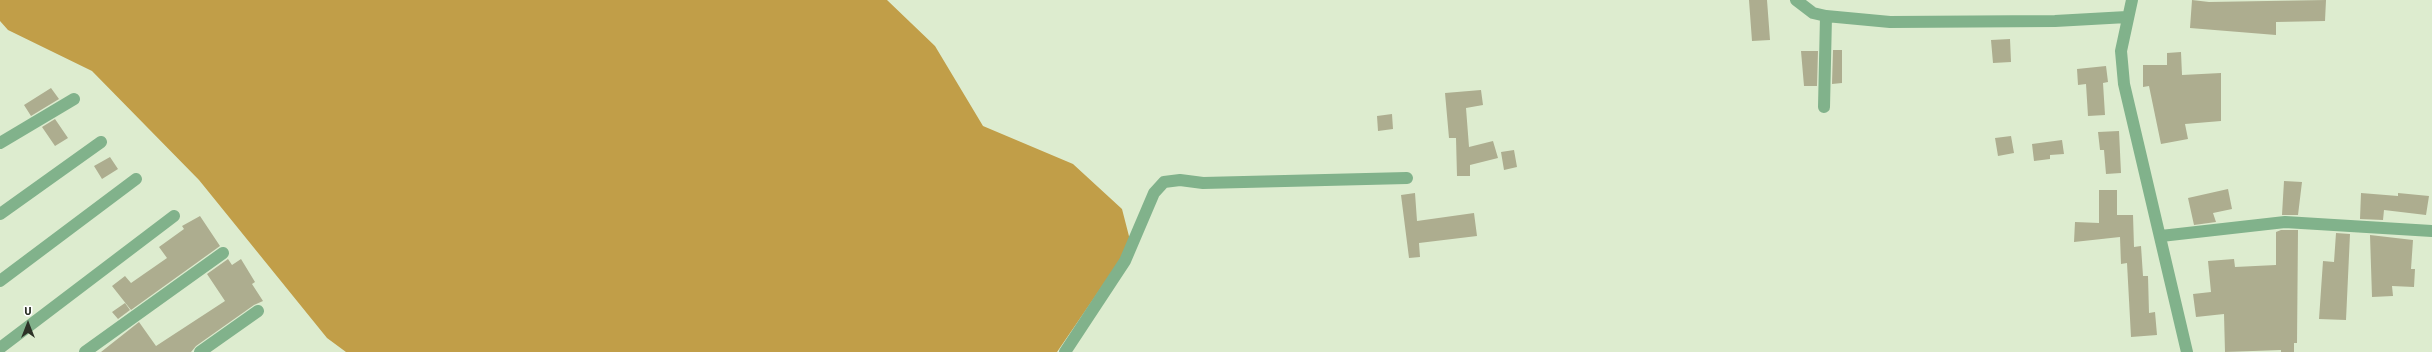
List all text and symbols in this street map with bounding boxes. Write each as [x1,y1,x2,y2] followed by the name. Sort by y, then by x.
[8,304,48,344] north arrow
[24,305,32,318] text: U

